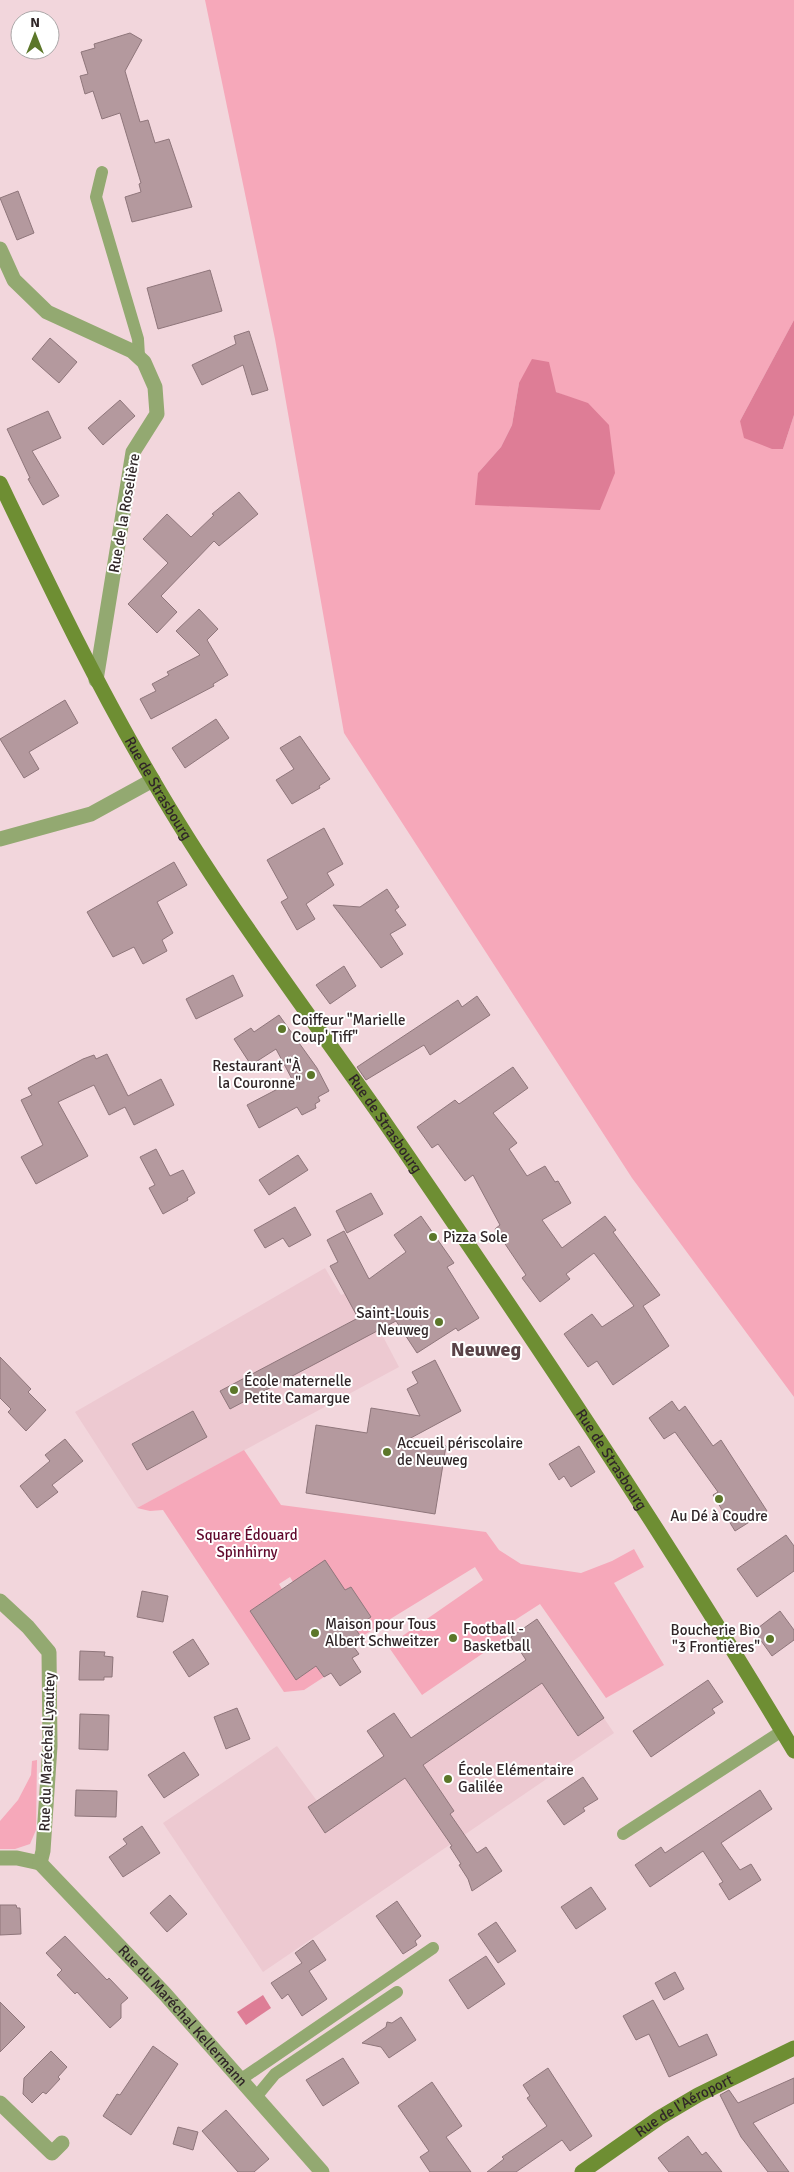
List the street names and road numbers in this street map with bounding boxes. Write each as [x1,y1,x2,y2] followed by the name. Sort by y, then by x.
[105,452,143,574] street label: Rue de la Roselière
[121,733,196,843] street label: Rue de Strasbourg
[344,1070,426,1177] street label: Rue de Strasbourg
[572,1406,651,1513] street label: Rue de Strasbourg
[35,1672,59,1832] street label: Rue du Maréchal Lyautey
[114,1941,251,2090] street label: Rue du Maréchal Kellermann
[632,2070,736,2141] street label: Rue de l'Aéroport

